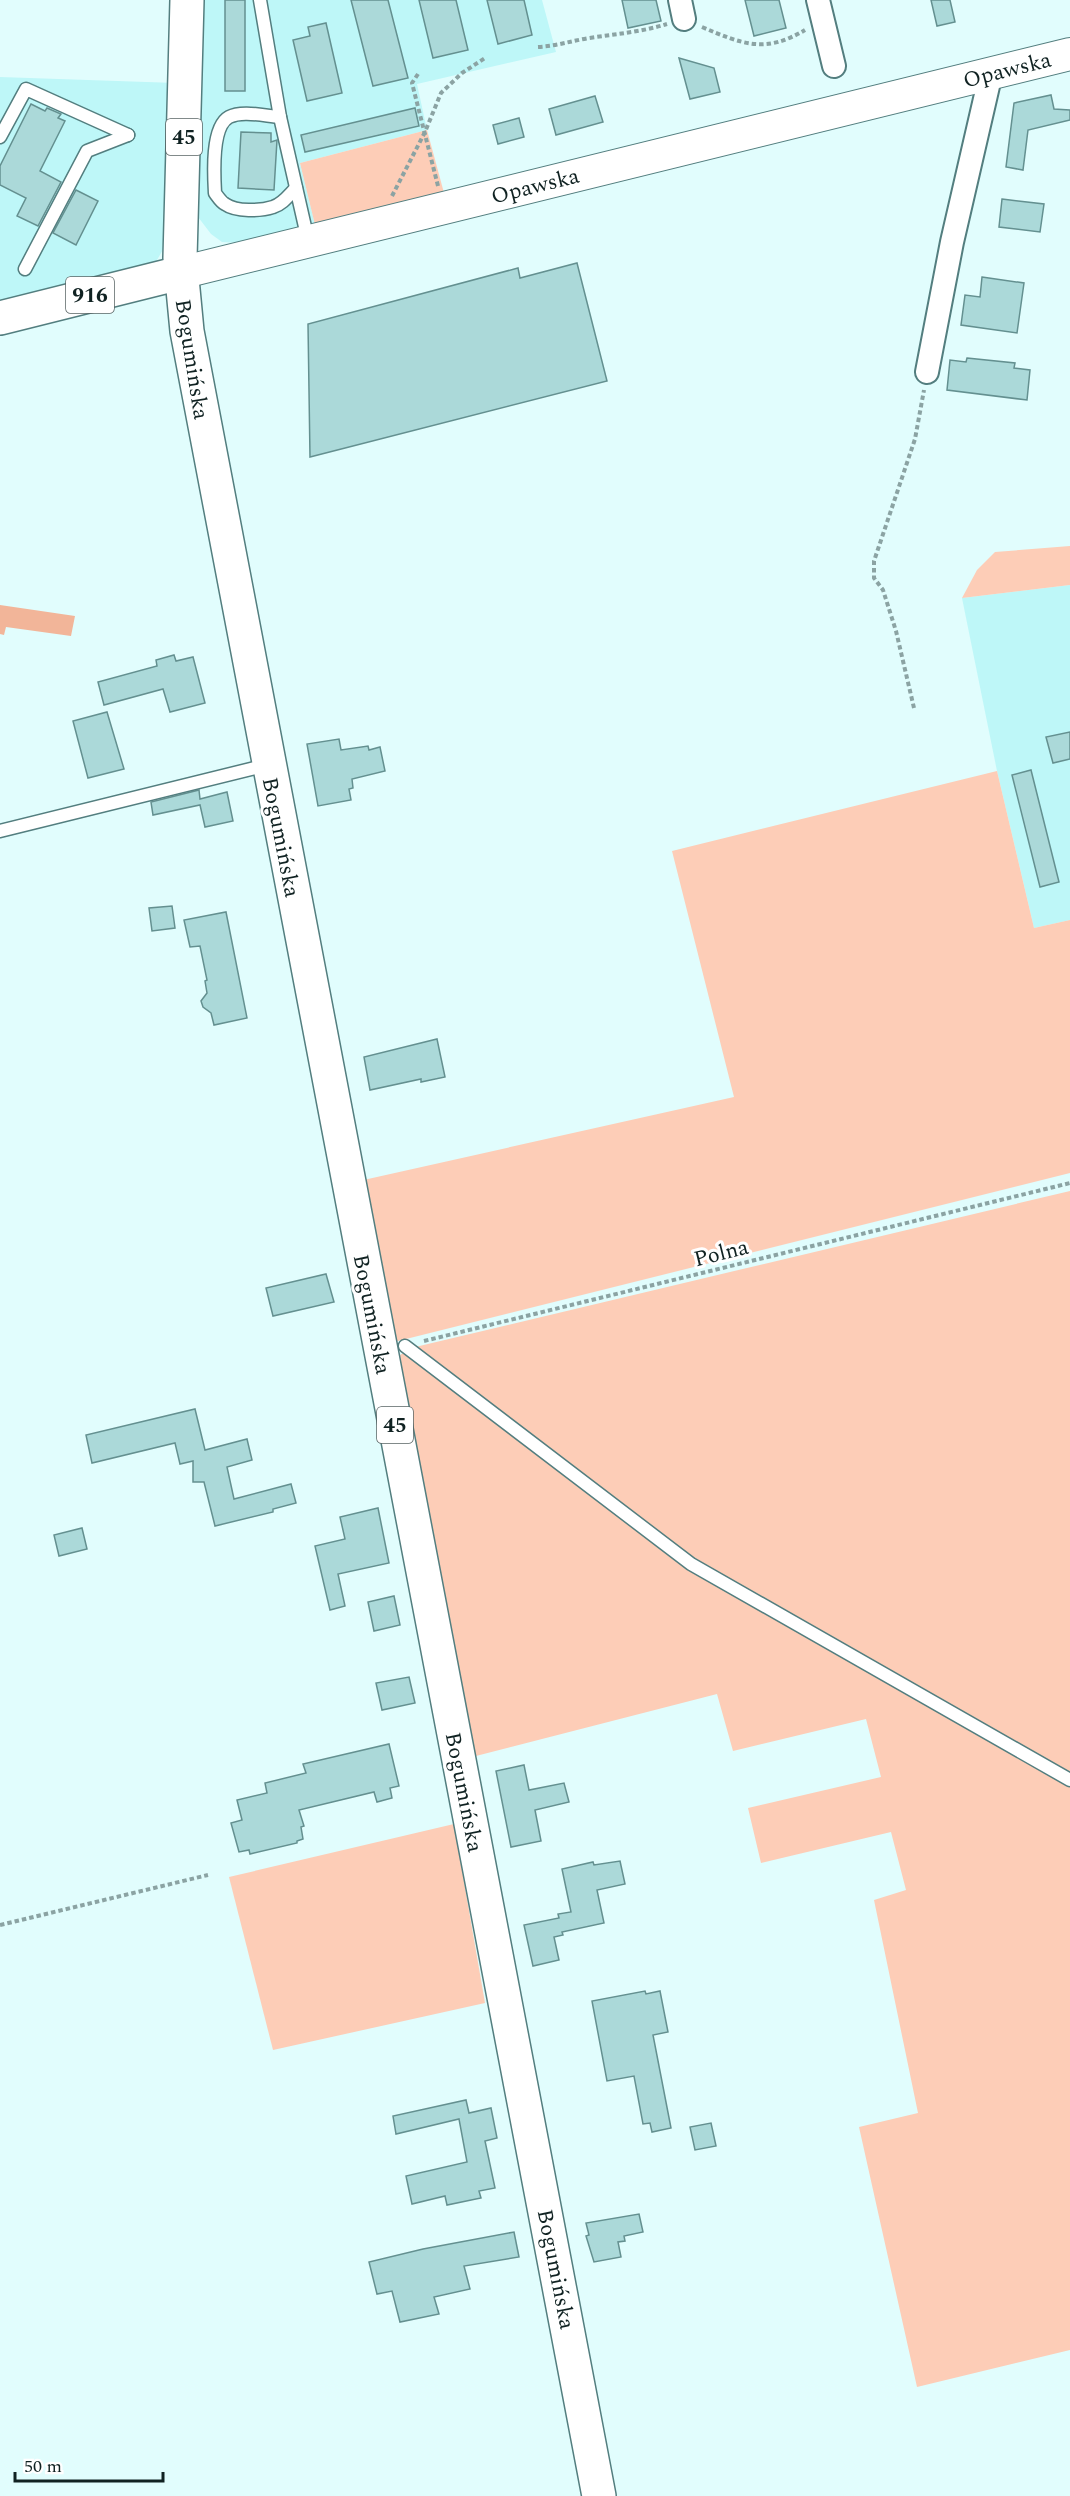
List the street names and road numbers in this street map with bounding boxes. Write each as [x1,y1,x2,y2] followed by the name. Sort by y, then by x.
[960,44,1055,97] street label: Opawska
[166,119,202,155] road number: 45
[488,160,583,213] street label: Opawska
[66,277,114,313] road number: 916
[166,297,217,422] street label: Bogumińska
[253,774,308,900] street label: Bogumińska
[690,1231,752,1276] street label: Polna
[344,1251,399,1377] street label: Bogumińska
[377,1407,413,1443] road number: 45
[436,1729,491,1855] street label: Bogumińska
[528,2206,583,2332] street label: Bogumińska

